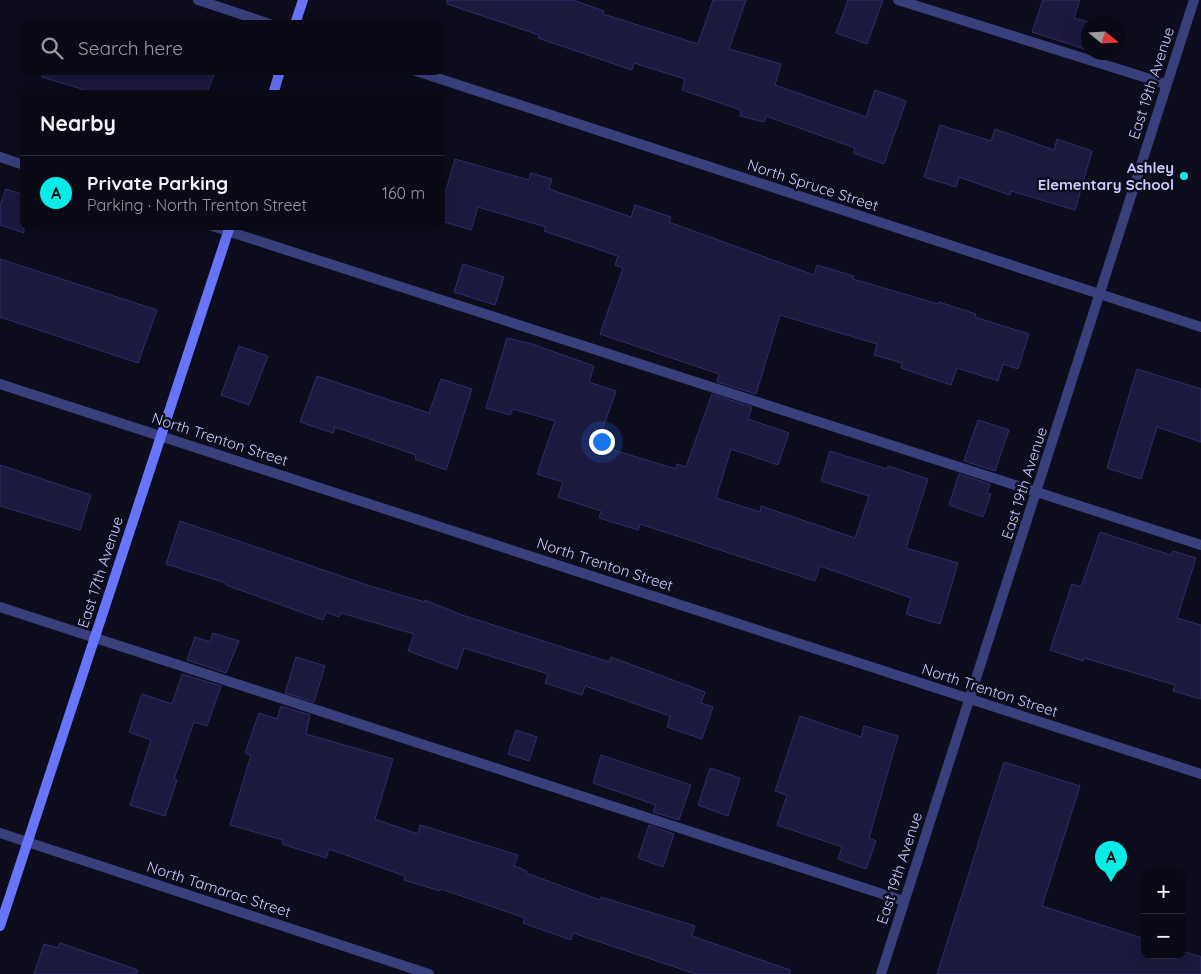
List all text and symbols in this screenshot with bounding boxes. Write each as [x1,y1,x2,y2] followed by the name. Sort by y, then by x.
[1081,15,1126,60] north arrow
[20,20,445,75] search box
[1124,25,1178,141] street label: East 19th Avenue
[38,34,66,62] icon: search
[78,36,183,60] text: Search here
[40,110,116,136] text: Nearby
[745,155,881,215] street label: North Spruce Street
[1038,158,1174,194] place label: Ashley Elementary School
[1178,170,1190,182] marker: Ashley Elementary School
[87,171,228,195] text: Private Parking
[51,183,61,203] text: A
[382,183,425,203] text: 160 m
[87,195,307,215] text: Parking · North Trenton Street
[150,408,290,470] street label: North Trenton Street
[997,425,1051,541] street label: East 19th Avenue
[589,429,615,455] your location
[73,514,127,630] street label: East 17th Avenue
[535,533,675,595] street label: North Trenton Street
[920,659,1060,721] street label: North Trenton Street
[872,810,926,926] street label: East 19th Avenue
[1095,841,1127,882] pin: A
[145,857,293,921] street label: North Tamarac Street
[1141,869,1186,959] map controls
[1141,869,1186,914] button: +
[1141,914,1186,959] button: −

